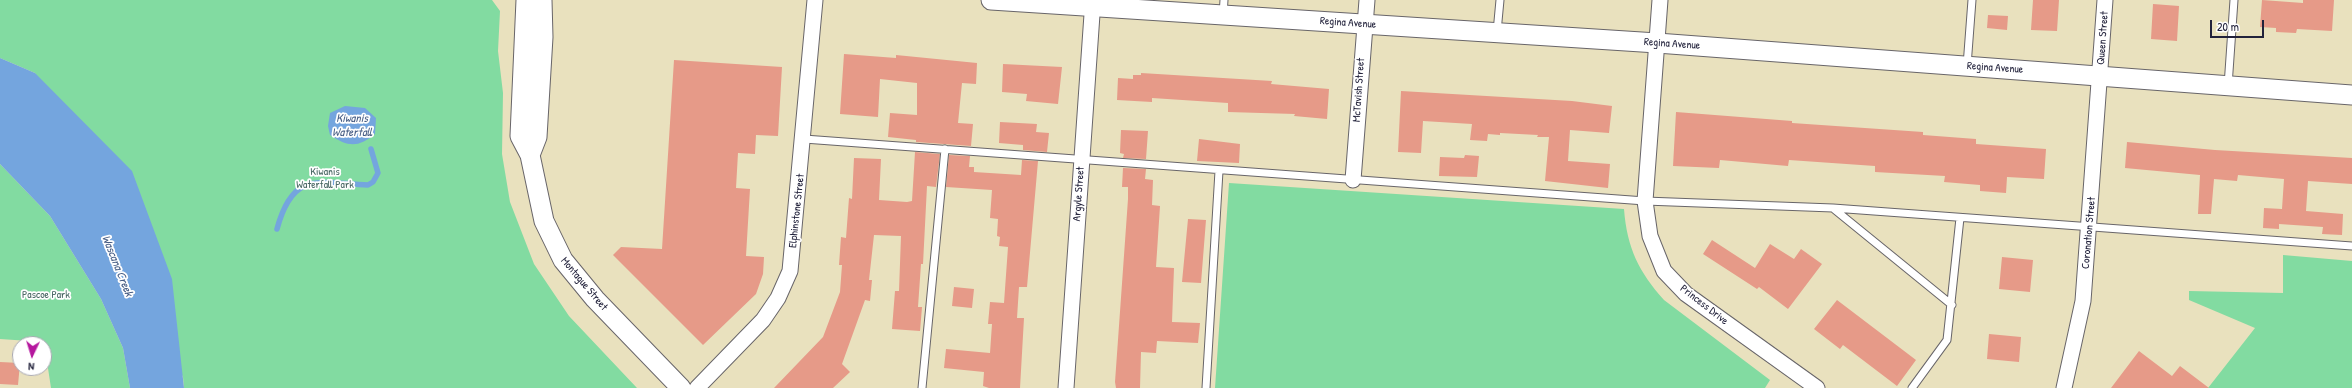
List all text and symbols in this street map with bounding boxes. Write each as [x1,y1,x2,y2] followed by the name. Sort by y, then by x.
[2095,11,2111,65] street label: Queen Street
[2212,12,2266,38] scale bar
[1319,14,1377,32] street label: Regina Avenue
[2217,18,2239,35] text: 20 m
[1643,35,1701,53] street label: Regina Avenue
[1350,58,1368,122] street label: McTavish Street
[1966,59,2024,77] street label: Regina Avenue
[332,112,372,140] water label: Kiwanis Waterfall
[296,165,354,191] park label: Kiwanis Waterfall Park
[1071,166,1087,222] street label: Argyle Street
[787,173,807,249] street label: Elphinstone Street
[2079,196,2099,270] street label: Coronation Street
[98,233,136,299] water label: Wascana Creek
[558,255,610,313] street label: Montague Street
[1677,282,1731,328] street label: Princess Drive
[22,288,70,302] park label: Pascoe Park
[12,336,52,376] north arrow
[28,360,35,374] text: N

